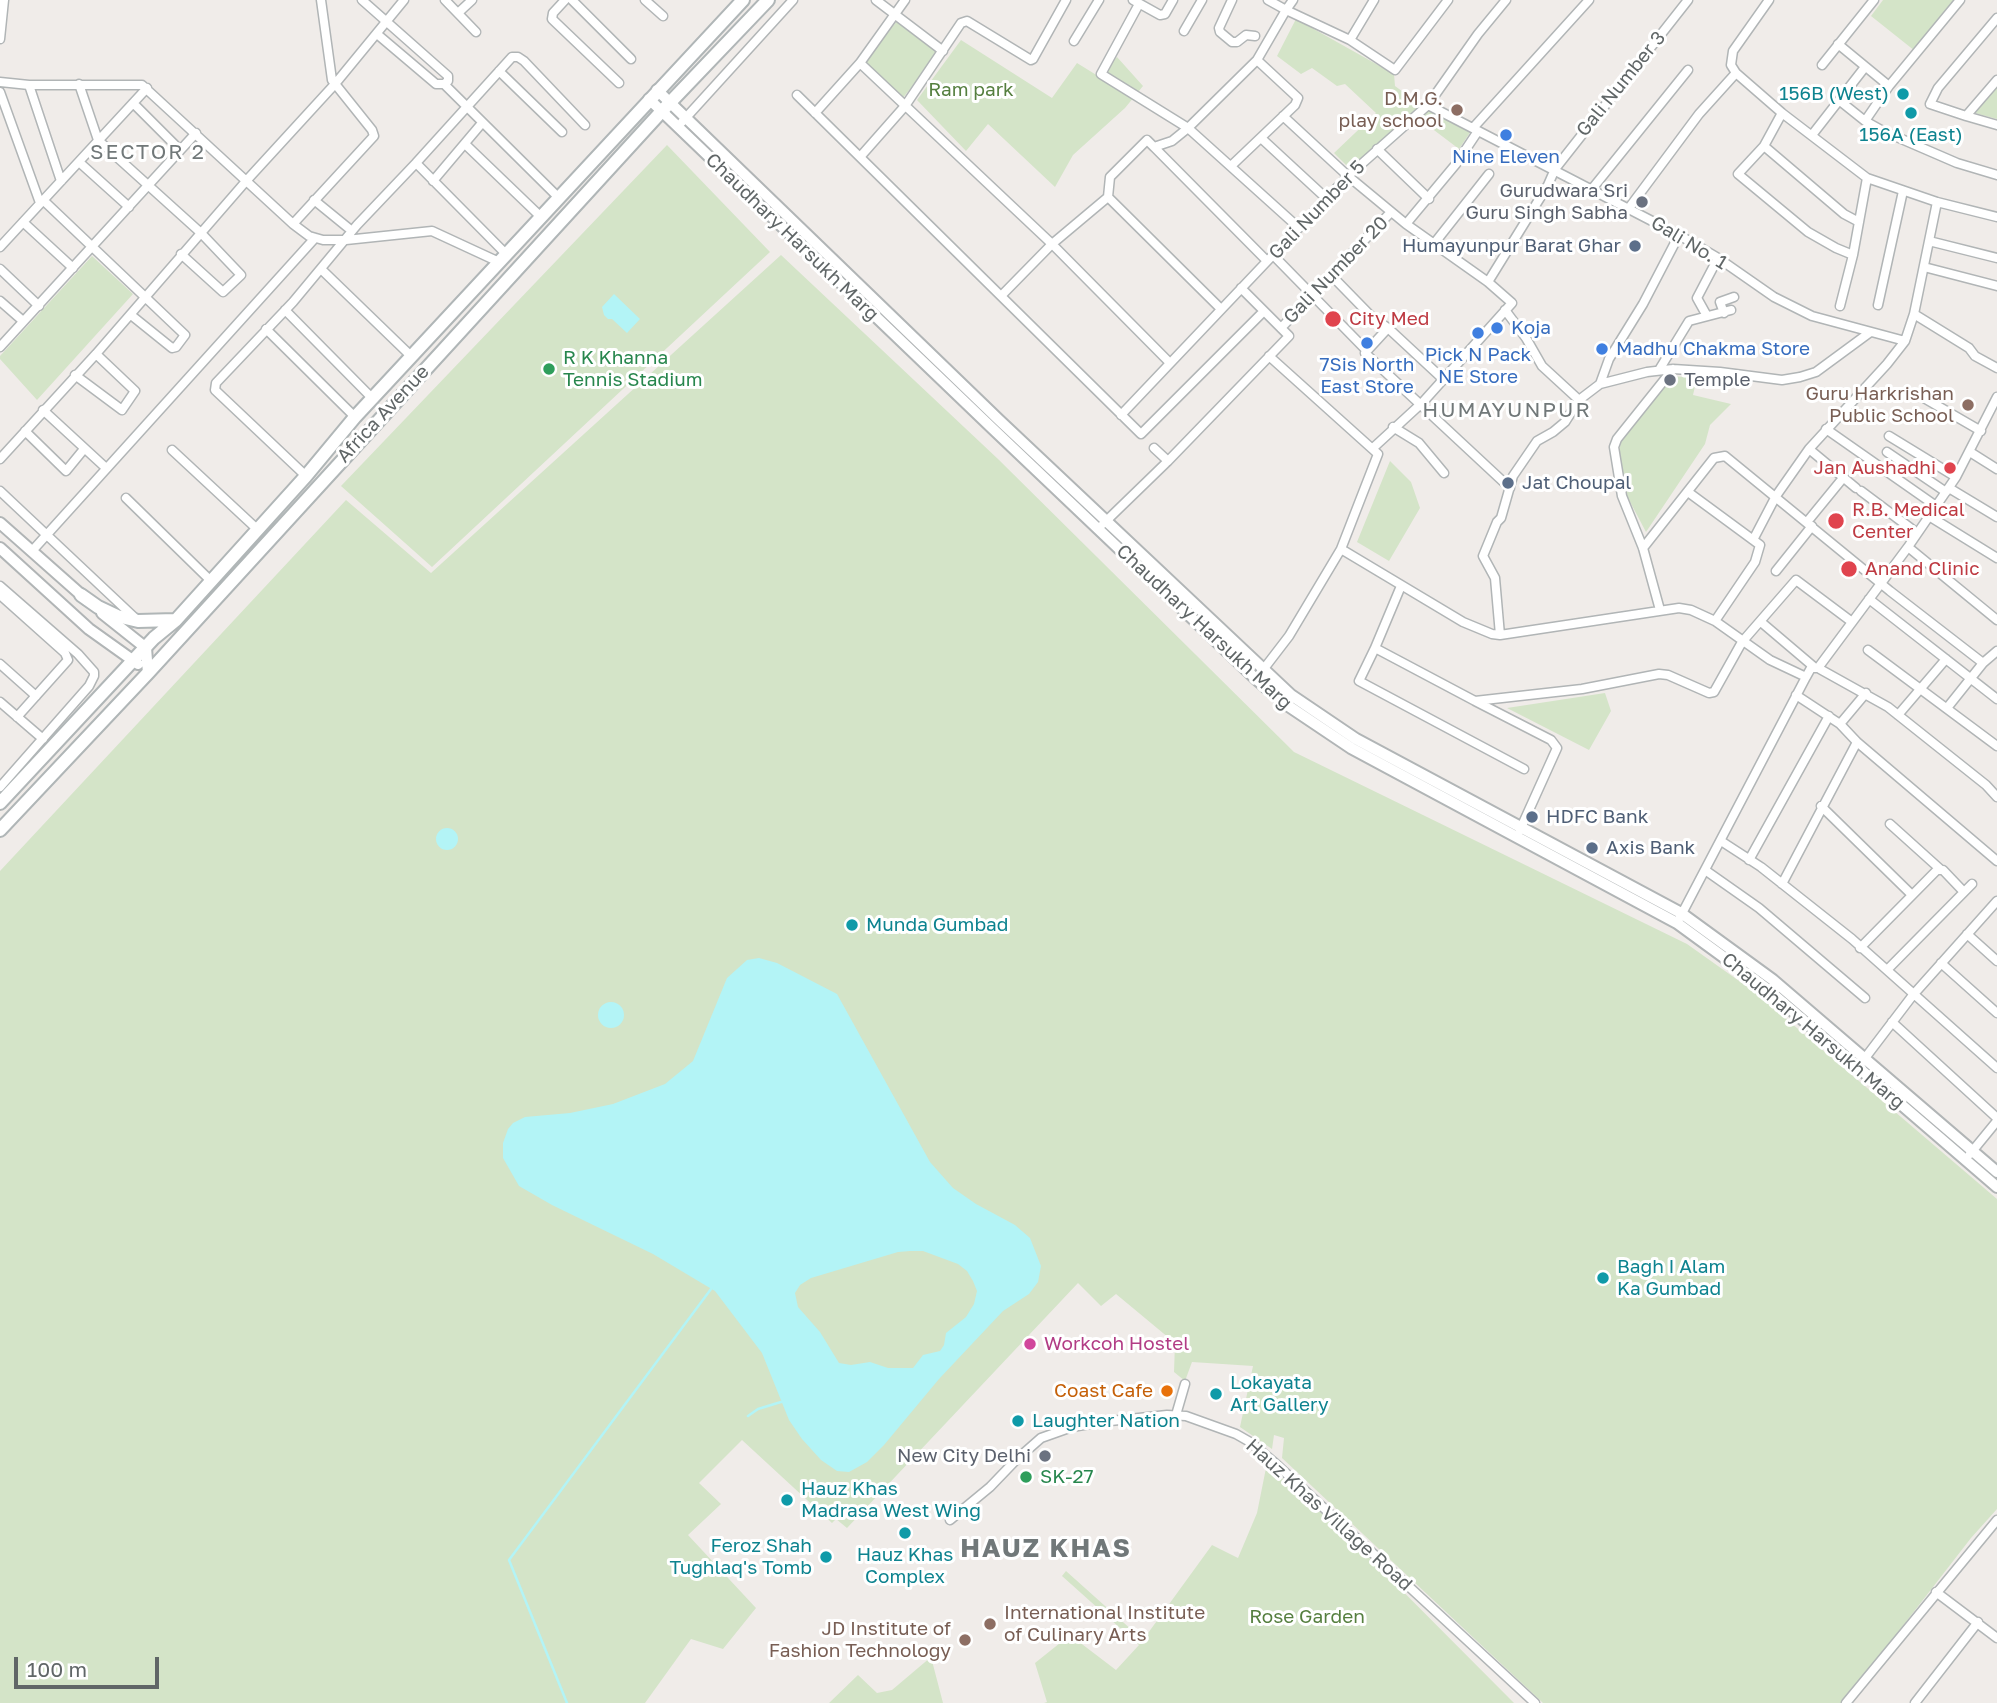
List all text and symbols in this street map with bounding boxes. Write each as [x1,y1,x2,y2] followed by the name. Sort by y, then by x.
[1572,27,1670,141] street label: Gali Number 3
[928,79,1014,101] park label: Ram park
[1779,83,1889,105] place label: 156B (West)
[1895,86,1911,102] marker: 156B (West)
[1339,88,1443,132] place label: D.M.G. play school
[1449,102,1465,118] marker: D.M.G. play school
[1903,105,1919,121] marker: 156A (East)
[1859,124,1963,146] place label: 156A (East)
[1498,127,1514,143] marker: Nine Eleven
[91,139,205,165] district label: SECTOR 2
[1452,146,1560,168] place label: Nine Eleven
[701,148,883,326] street label: Chaudhary Harsukh Marg
[1264,156,1370,264] street label: Gali Number 5
[1465,180,1628,224] place label: Gurudwara Sri Guru Singh Sabha
[1634,194,1650,210] marker: Gurudwara Sri Guru Singh Sabha
[1647,211,1731,275] street label: Gali No. 1
[1279,212,1393,328] street label: Gali Number 20
[1402,235,1621,257] place label: Humayunpur Barat Ghar
[1627,238,1643,254] marker: Humayunpur Barat Ghar
[1349,308,1429,330] place label: City Med
[1323,309,1343,329] marker: City Med
[1511,317,1551,339] place label: Koja
[1489,320,1505,336] marker: Koja
[1470,325,1486,341] marker: Pick N Pack NE Store
[1359,335,1375,351] marker: 7Sis North East Store
[1616,338,1810,360] place label: Madhu Chakma Store
[1594,341,1610,357] marker: Madhu Chakma Store
[1425,344,1531,388] place label: Pick N Pack NE Store
[563,347,703,391] place label: R K Khanna Tennis Stadium
[1319,354,1415,398] place label: 7Sis North East Store
[332,361,434,467] street label: Africa Avenue
[541,361,557,377] marker: R K Khanna Tennis Stadium
[1684,369,1750,391] place label: Temple
[1662,372,1678,388] marker: Temple
[1805,383,1954,427] place label: Guru Harkrishan Public School
[1424,397,1590,423] district label: HUMAYUNPUR
[1960,397,1976,413] marker: Guru Harkrishan Public School
[1813,457,1936,479] place label: Jan Aushadhi
[1942,460,1958,476] marker: Jan Aushadhi
[1522,472,1631,494] place label: Jat Choupal
[1500,475,1516,491] marker: Jat Choupal
[1852,499,1965,543] place label: R.B. Medical Center
[1826,511,1846,531] marker: R.B. Medical Center
[1112,540,1296,714] street label: Chaudhary Harsukh Marg
[1865,558,1979,580] place label: Anand Clinic
[1839,559,1859,579] marker: Anand Clinic
[1546,806,1649,828] place label: HDFC Bank
[1524,809,1540,825] marker: HDFC Bank
[1606,837,1695,859] place label: Axis Bank
[1584,840,1600,856] marker: Axis Bank
[866,914,1008,936] place label: Munda Gumbad
[844,917,860,933] marker: Munda Gumbad
[1717,948,1909,1114] street label: Chaudhary Harsukh Marg
[1617,1256,1725,1300] place label: Bagh I Alam Ka Gumbad
[1595,1270,1611,1286] marker: Bagh I Alam Ka Gumbad
[1044,1333,1189,1355] place label: Workcoh Hostel
[1022,1336,1038,1352] marker: Workcoh Hostel
[1230,1372,1329,1416] place label: Lokayata Art Gallery
[1054,1380,1153,1402] place label: Coast Cafe
[1159,1383,1175,1399] marker: Coast Cafe
[1208,1386,1224,1402] marker: Lokayata Art Gallery
[1032,1410,1180,1432] place label: Laughter Nation
[1010,1413,1026,1429] marker: Laughter Nation
[1241,1434,1417,1596] street label: Hauz Khas Village Road
[897,1445,1031,1467] place label: New City Delhi
[1037,1448,1053,1464] marker: New City Delhi
[1040,1466,1094,1488] place label: SK-27
[1018,1469,1034,1485] marker: SK-27
[801,1478,981,1522] place label: Hauz Khas Madrasa West Wing
[779,1492,795,1508] marker: Hauz Khas Madrasa West Wing
[897,1525,913,1541] marker: Hauz Khas Complex
[961,1533,1131,1565] district label: HAUZ KHAS
[670,1535,812,1579] place label: Feroz Shah Tughlaq's Tomb
[857,1544,953,1588] place label: Hauz Khas Complex
[818,1549,834,1565] marker: Feroz Shah Tughlaq's Tomb
[1004,1602,1205,1646] place label: International Institute of Culinary Arts
[1249,1606,1365,1628] park label: Rose Garden
[982,1616,998,1632] marker: International Institute of Culinary Arts
[769,1618,951,1662] place label: JD Institute of Fashion Technology
[957,1632,973,1648] marker: JD Institute of Fashion Technology
[18,1644,163,1688] scale bar
[27,1656,87,1682] text: 100 m

